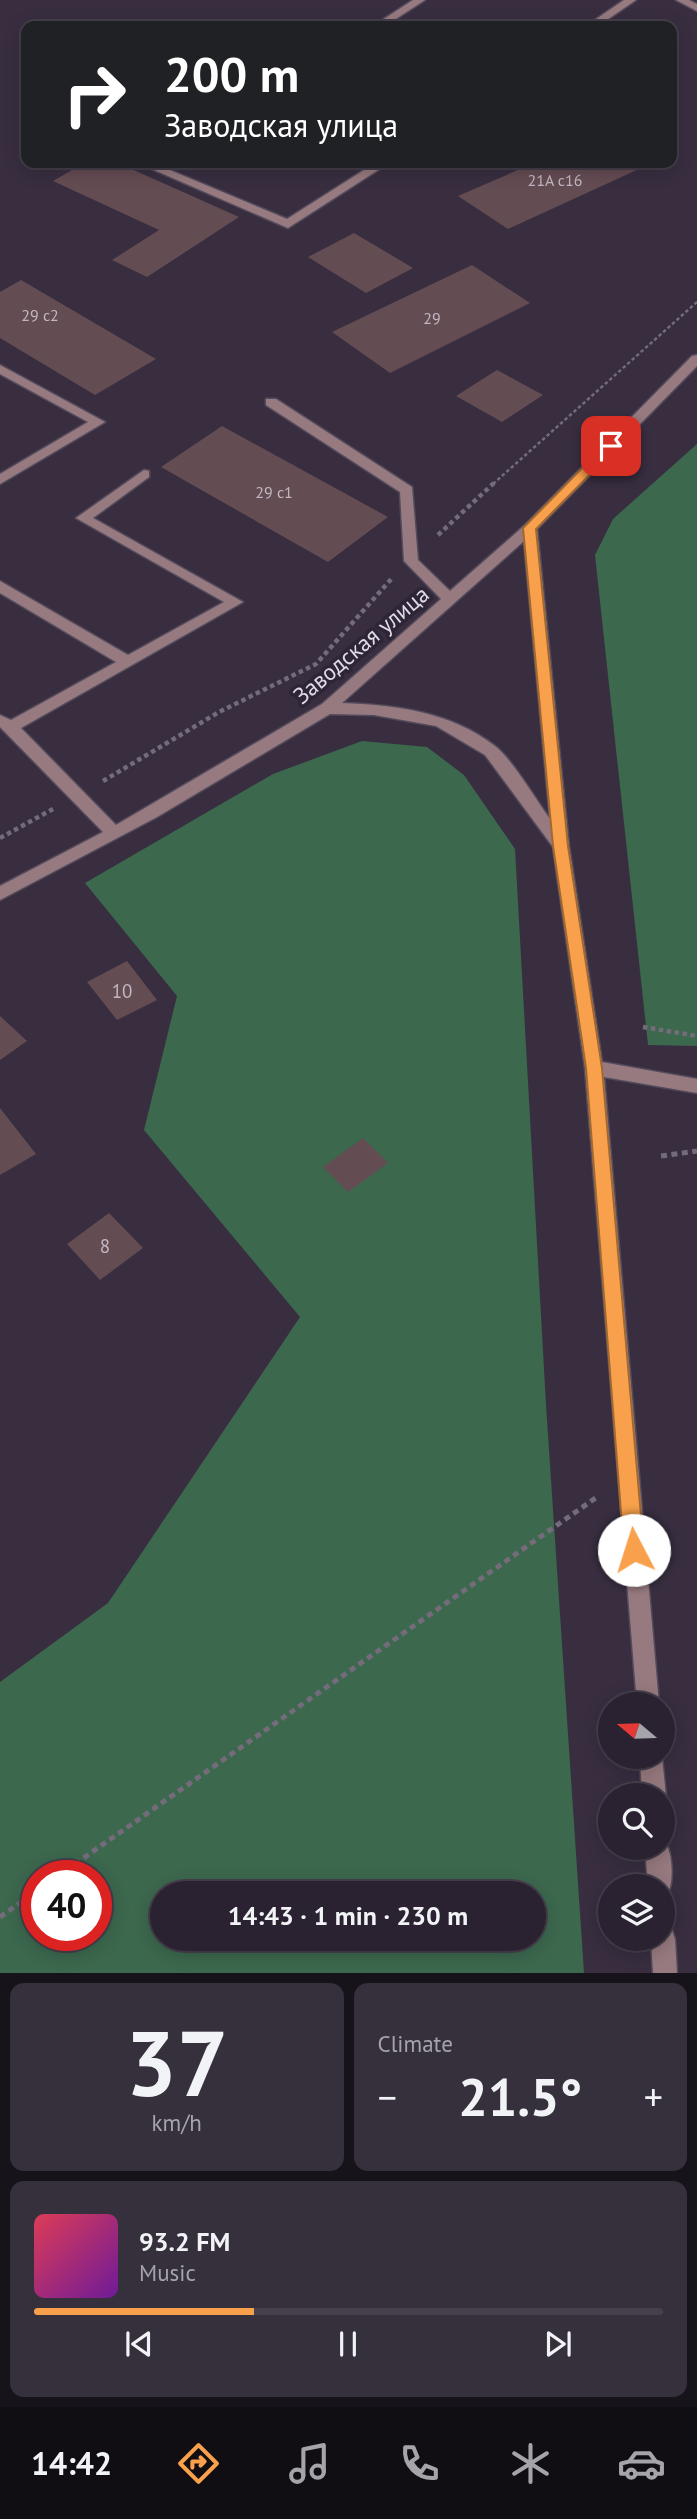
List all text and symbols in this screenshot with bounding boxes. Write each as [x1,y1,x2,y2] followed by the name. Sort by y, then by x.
[164,42,299,106] text: 200 m
[49,49,140,140] icon: right
[164,104,398,146] text: Заводская улица
[527,170,583,190] house number: 21А с16
[21,305,59,325] house number: 29 с2
[423,308,441,328] house number: 29
[581,416,641,476] pin
[592,427,630,465] icon: arrive
[255,482,293,502] house number: 29 с1
[287,579,434,710] street label: Заводская улица
[112,979,132,1003] house number: 10
[100,1234,110,1258] house number: 8
[597,1513,671,1587] position arrow
[598,1692,676,1769] north arrow
[598,1692,675,1951] map controls
[598,1783,675,1860] button: search
[21,1860,112,1951] speed limit sign: 40
[598,1874,675,1951] button: layers
[228,1899,468,1932] text: 14:43 · 1 min · 230 m
[125,2003,228,2121] text: 37
[378,2029,453,2058] text: Climate
[458,2063,582,2130] text: 21.5°
[378,2072,397,2121] text: −
[644,2072,663,2121] text: +
[152,2108,202,2137] text: km/h
[139,2225,230,2258] text: 93.2 FM
[139,2258,196,2287] text: Music
[120,2325,158,2363] icon: previous
[329,2325,367,2363] icon: pause
[539,2325,577,2363] icon: next
[174,2439,223,2488] icon: directions
[285,2439,334,2488] icon: music
[395,2439,444,2488] icon: phone
[506,2439,555,2488] icon: climate
[617,2439,666,2488] icon: car
[31,2442,112,2484] text: 14:42

